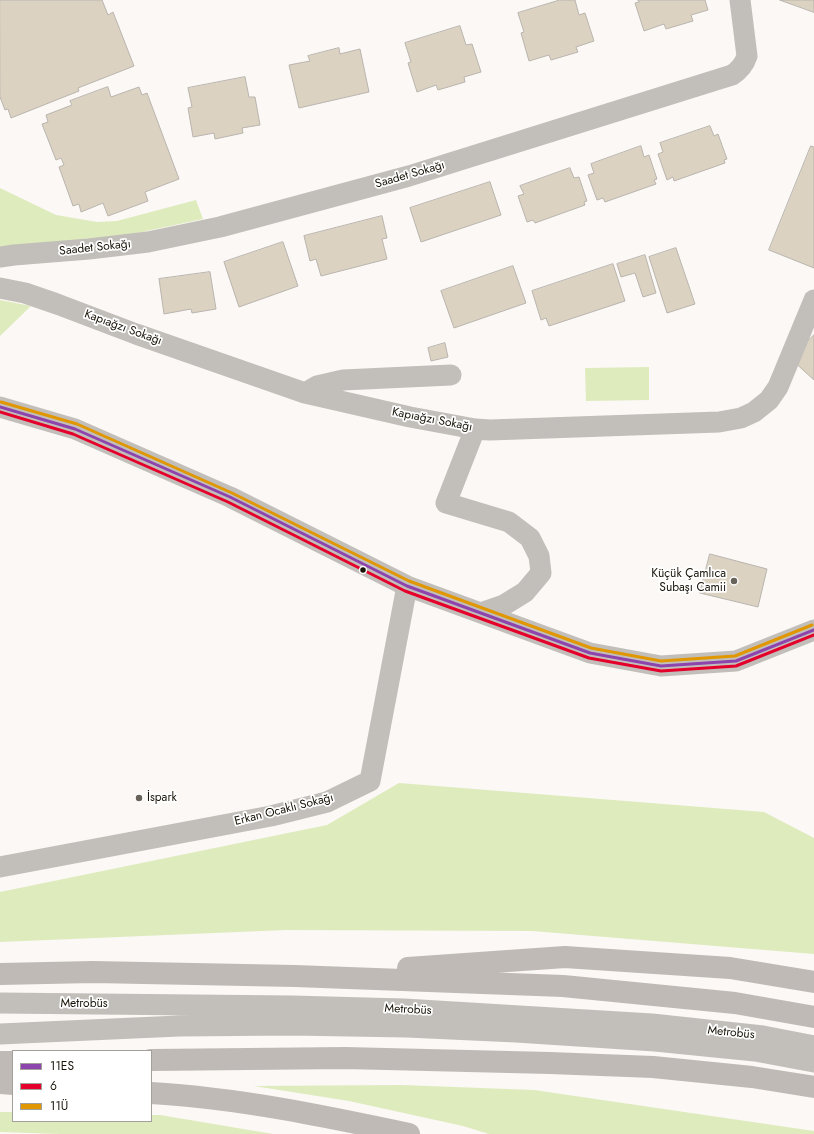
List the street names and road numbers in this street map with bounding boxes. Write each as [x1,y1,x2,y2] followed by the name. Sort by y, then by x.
[374,158,446,192] street label: Saadet Sokağı
[59,237,131,259] street label: Saadet Sokağı
[82,307,164,349] street label: Kapıağzı Sokağı
[391,405,473,435] street label: Kapıağzı Sokağı
[233,791,335,829] street label: Erkan Ocaklı Sokağı
[60,997,108,1011] street label: Metrobüs
[384,1002,432,1018] street label: Metrobüs
[707,1023,755,1043] street label: Metrobüs

